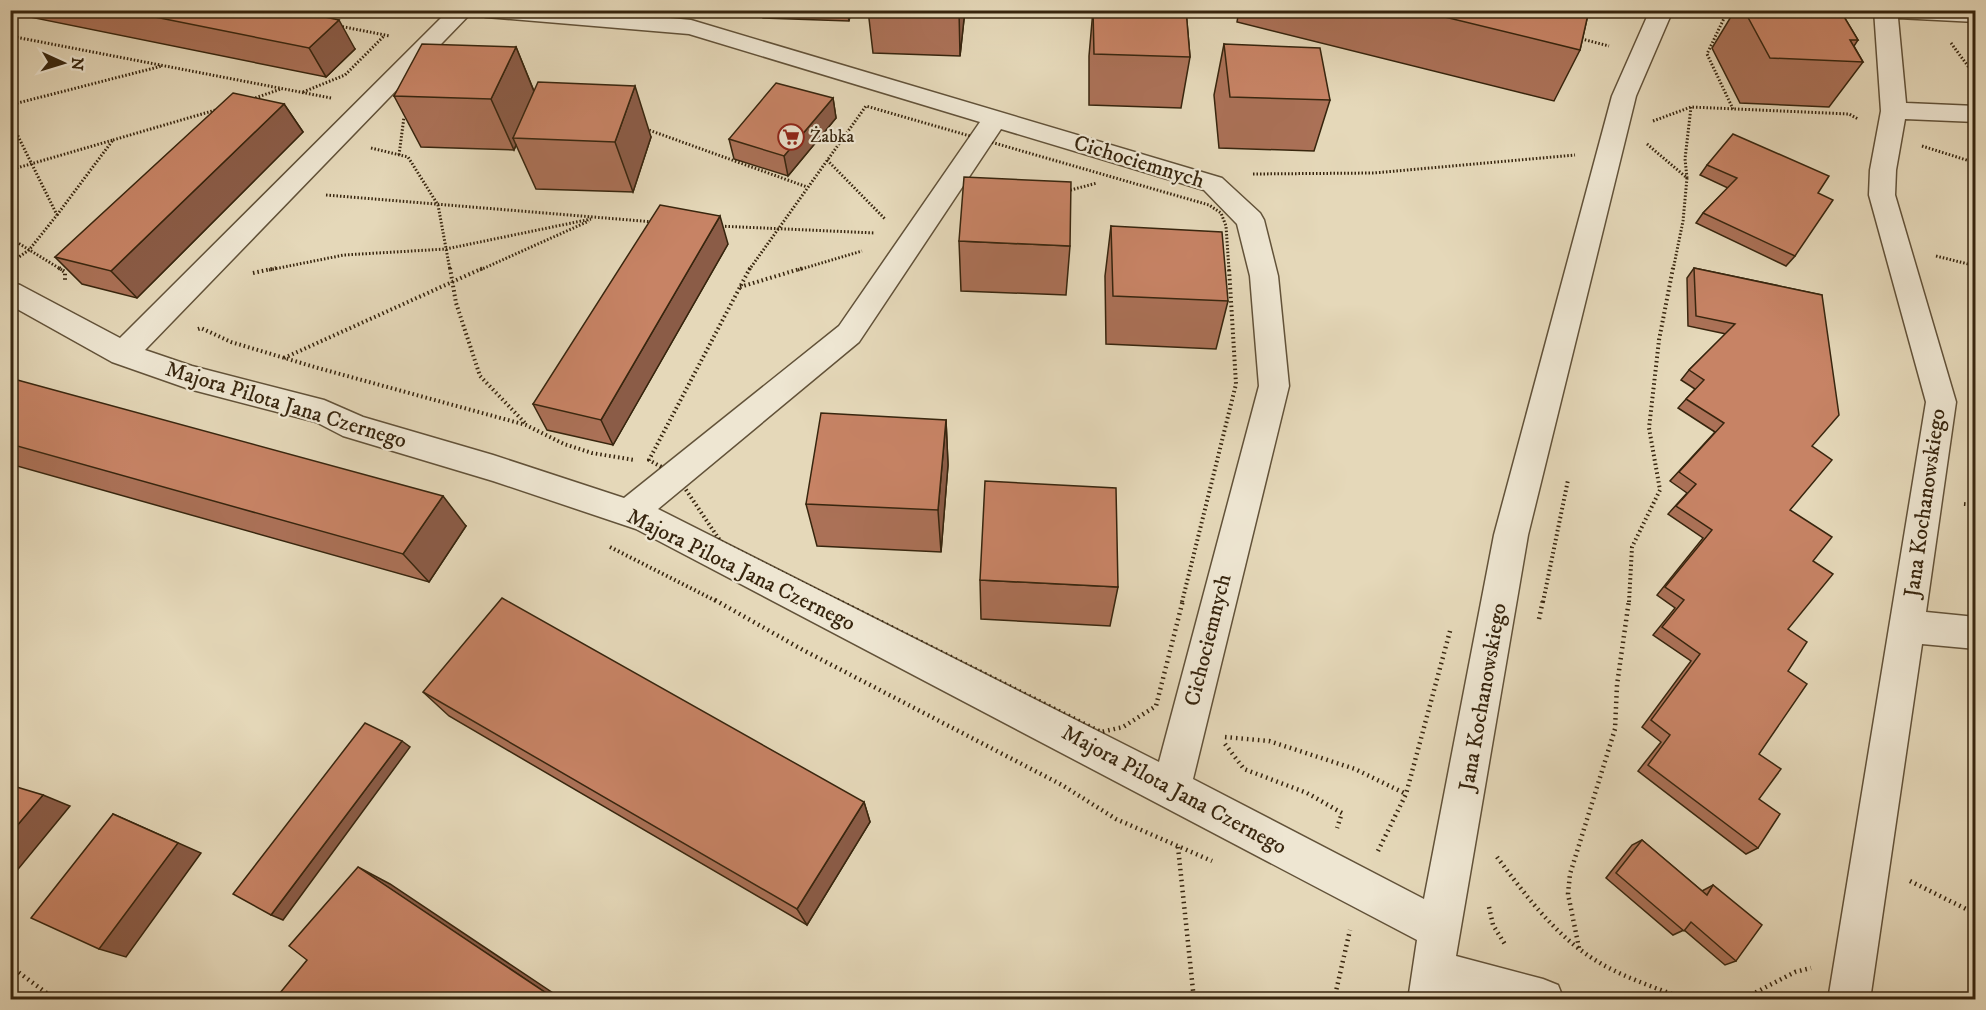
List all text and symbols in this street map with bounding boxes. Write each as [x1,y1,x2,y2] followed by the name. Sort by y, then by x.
[33,33,93,93] north arrow
[67,57,87,71] text: N
[776,122,806,152] supermarket icon: Żabka
[810,126,854,148] place label: Żabka
[1070,129,1208,195] street label: Cichociemnych
[162,355,410,455] street label: Majora Pilota Jana Czernego
[1898,407,1952,601] street label: Jana Kochanowskiego
[622,503,860,637] street label: Majora Pilota Jana Czernego
[1179,571,1238,709] street label: Cichociemnych
[1453,601,1513,795] street label: Jana Kochanowskiego
[1057,719,1291,861] street label: Majora Pilota Jana Czernego

